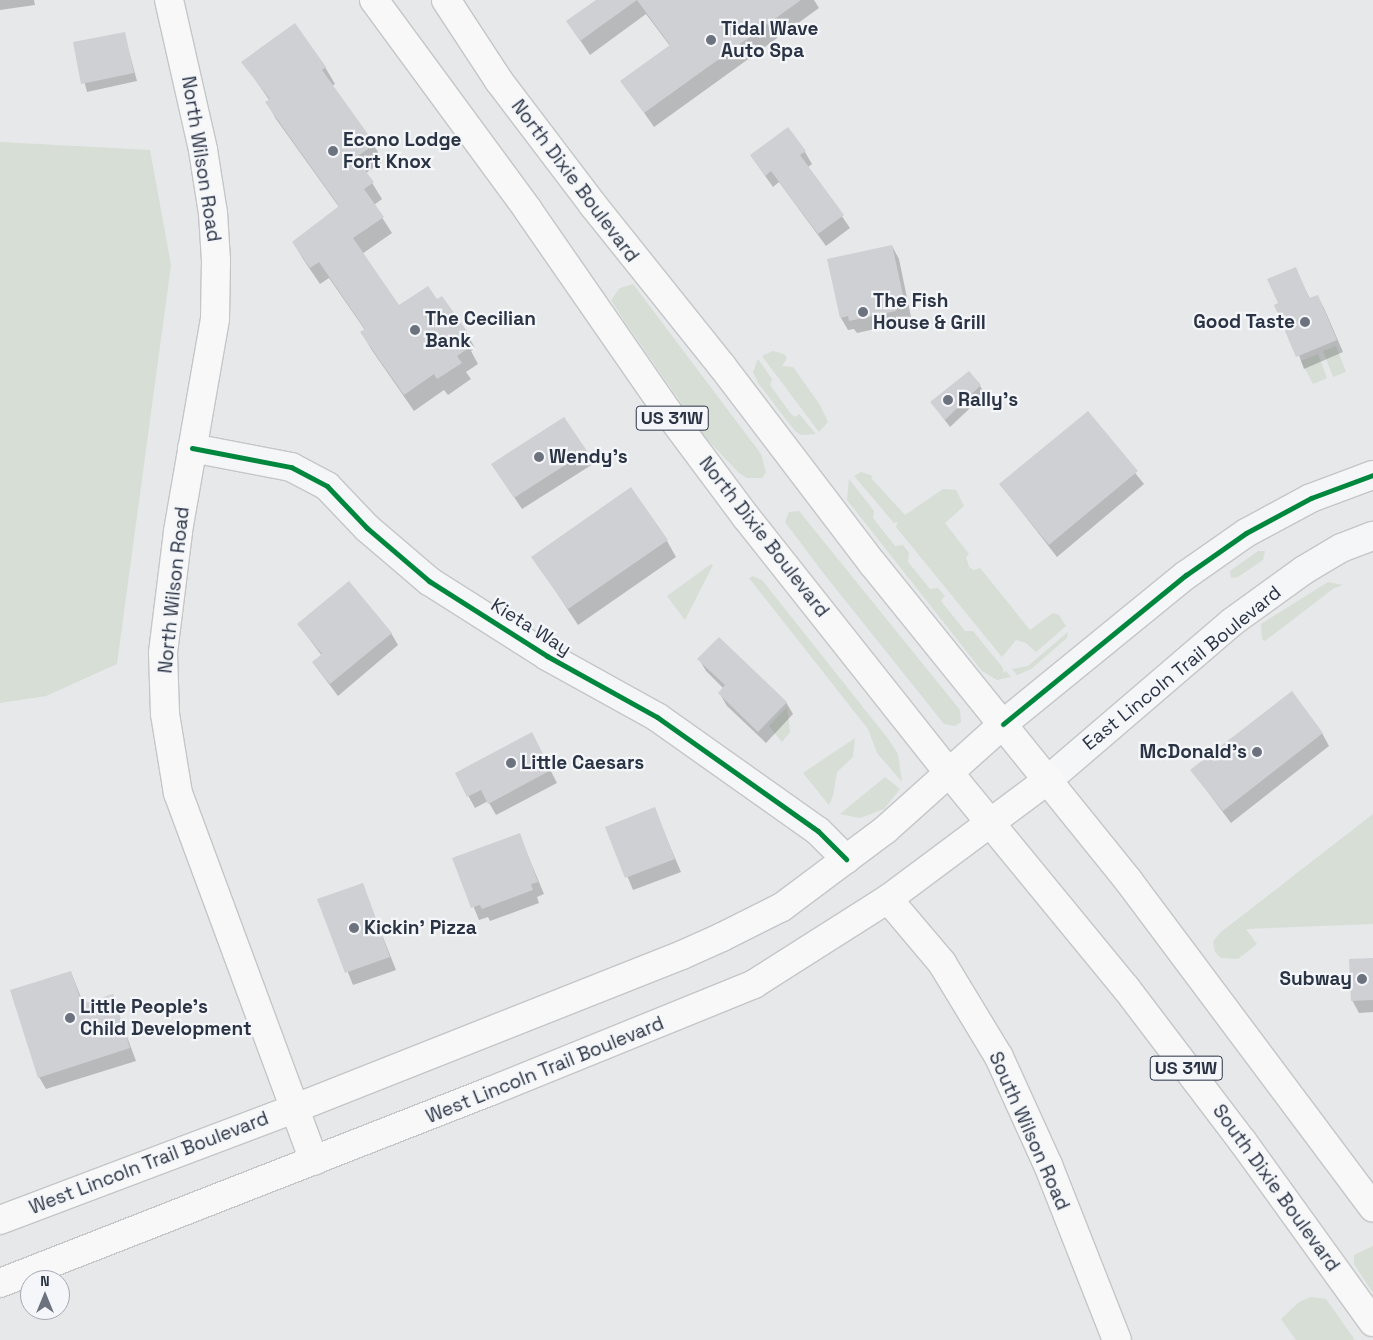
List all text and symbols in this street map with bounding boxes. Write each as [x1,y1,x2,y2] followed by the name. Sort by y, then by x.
[721,18,818,62] place label: Tidal Wave Auto Spa
[705,34,717,46] marker: Tidal Wave Auto Spa
[177,74,225,244] street label: North Wilson Road
[506,95,644,267] street label: North Dixie Boulevard
[343,129,462,173] place label: Econo Lodge Fort Knox
[327,145,339,157] marker: Econo Lodge Fort Knox
[873,290,986,334] place label: The Fish House & Grill
[857,306,869,318] marker: The Fish House & Grill
[425,308,536,352] place label: The Cecilian Bank
[1193,311,1295,333] place label: Good Taste
[1299,316,1311,328] marker: Good Taste
[409,324,421,336] marker: The Cecilian Bank
[958,389,1018,411] place label: Rally's
[942,394,954,406] marker: Rally's
[636,402,708,433] road number: US 31W
[549,446,628,468] place label: Wendy's
[533,451,545,463] marker: Wendy's
[694,452,834,622] street label: North Dixie Boulevard
[154,505,194,675] street label: North Wilson Road
[1078,581,1286,755] street label: East Lincoln Trail Boulevard
[487,593,575,661] street label: Kieta Way
[1140,741,1247,763] place label: McDonald's
[1251,746,1263,758] marker: McDonald's
[521,752,644,774] place label: Little Caesars
[505,757,517,769] marker: Little Caesars
[364,917,477,939] place label: Kickin' Pizza
[348,922,360,934] marker: Kickin' Pizza
[1279,968,1352,990] place label: Subway
[1356,973,1368,985] marker: Subway
[80,996,252,1040] place label: Little People's Child Development
[64,1012,76,1024] marker: Little People's Child Development
[422,1012,668,1128] street label: West Lincoln Trail Boulevard
[984,1048,1074,1214] street label: South Wilson Road
[1150,1052,1222,1084] road number: US 31W
[1208,1100,1344,1276] street label: South Dixie Boulevard
[26,1107,272,1219] street label: West Lincoln Trail Boulevard
[20,1270,70,1320] north arrow
[40,1272,50,1290] text: N

